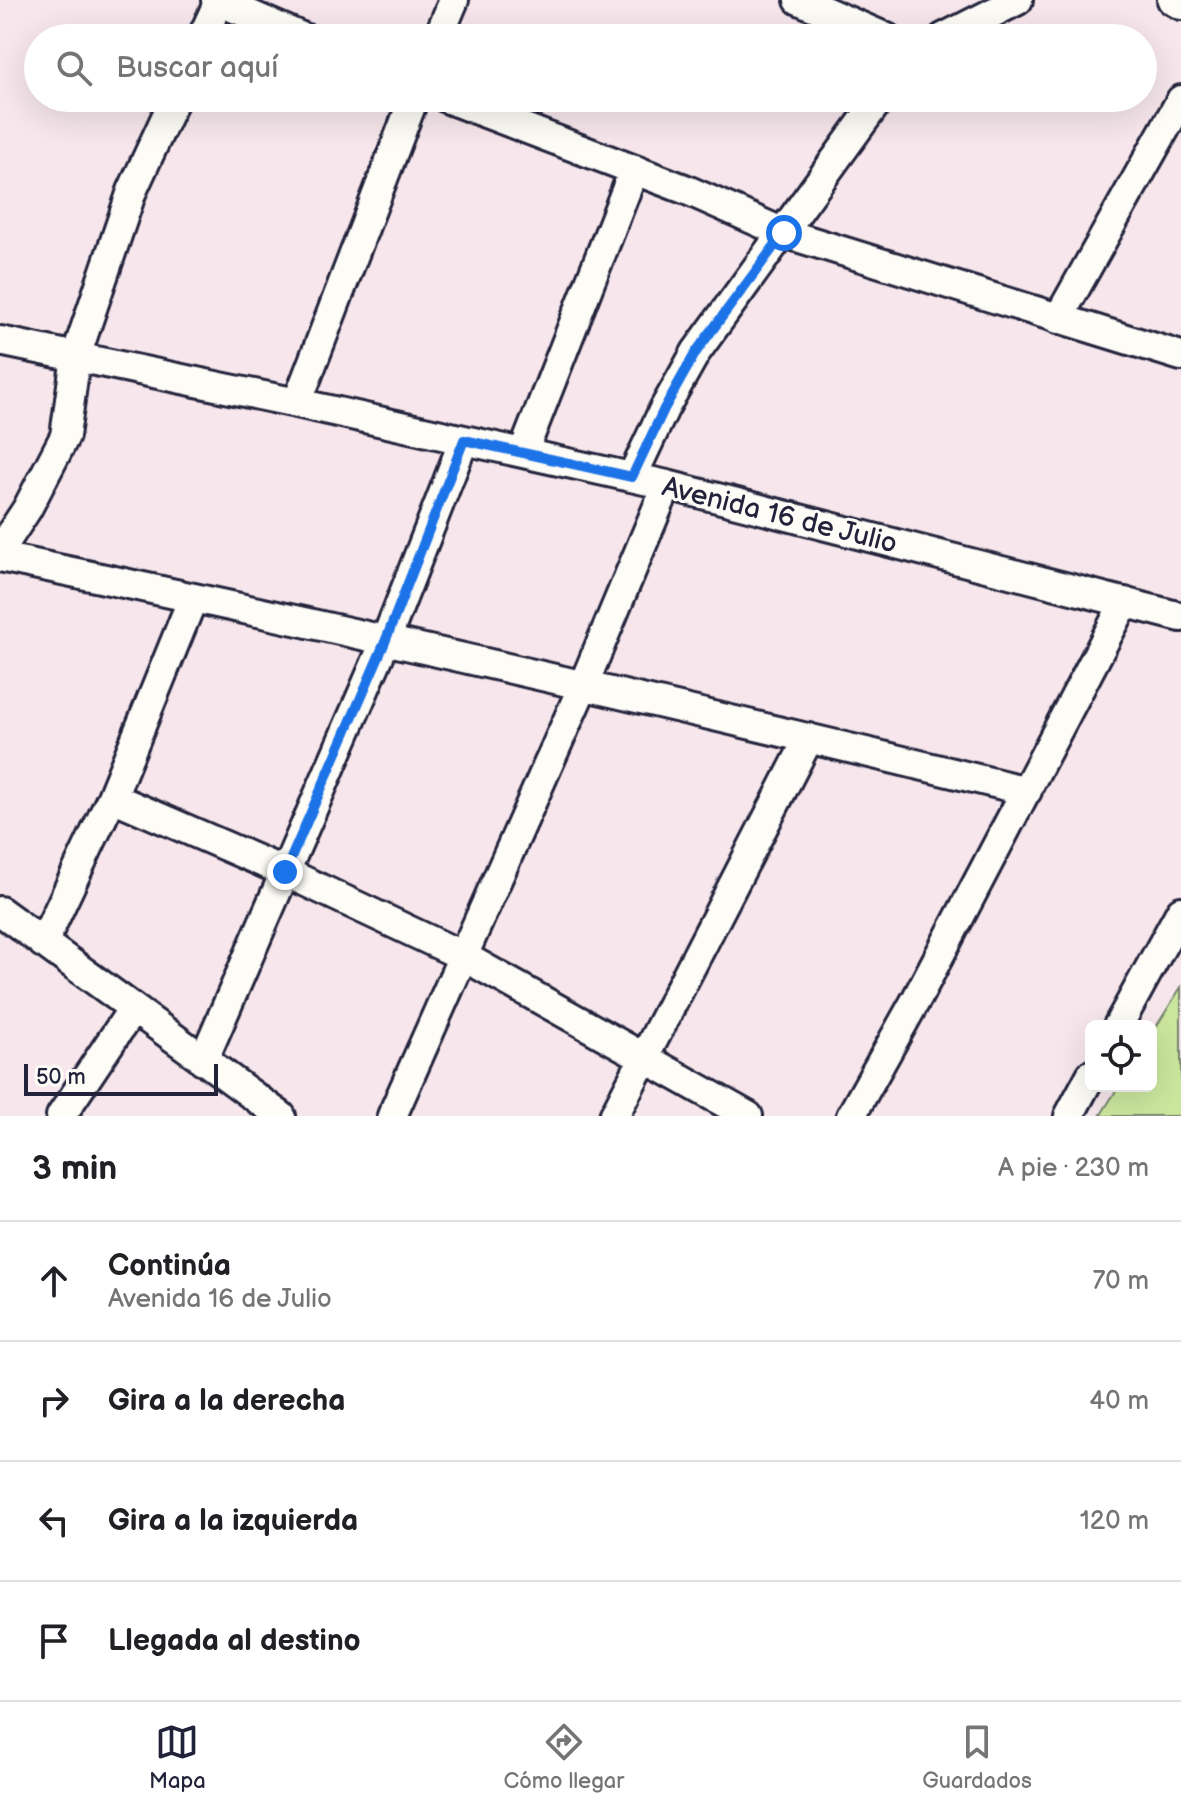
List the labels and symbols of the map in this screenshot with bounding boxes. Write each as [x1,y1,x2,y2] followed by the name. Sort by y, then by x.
[766,215,802,251] route start
[659,470,901,561] street label: Avenida 16 de Julio
[267,854,303,890] route end
[24,1060,218,1096] scale bar

